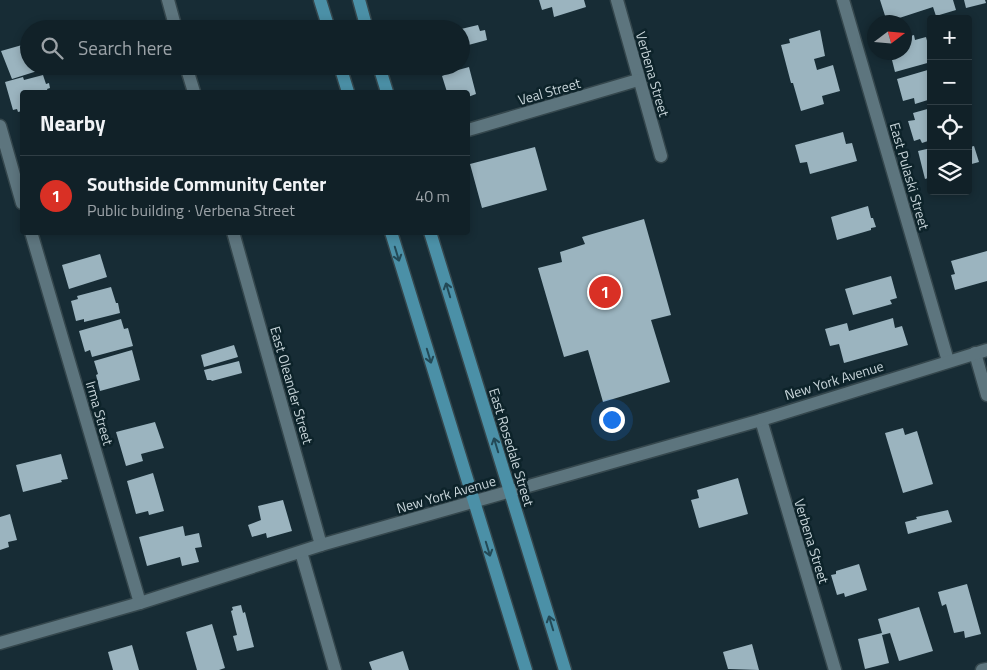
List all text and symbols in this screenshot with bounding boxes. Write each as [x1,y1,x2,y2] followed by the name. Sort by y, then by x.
[867,15,912,60] north arrow
[927,15,972,195] map controls
[927,15,972,60] button: +
[20,20,470,75] search box
[631,29,675,119] street label: Verbena Street
[78,33,172,62] text: Search here
[38,34,66,62] icon: search
[927,60,972,105] button: −
[515,72,583,110] street label: Veal Street
[927,105,972,150] button: locate
[40,107,105,139] text: Nearby
[885,120,935,232] street label: East Pulaski Street
[927,150,972,195] button: layers
[87,169,326,198] text: Southside Community Center
[52,184,60,208] text: 1
[415,184,450,208] text: 40 m
[87,198,295,222] text: Public building · Verbena Street
[393,246,403,262] one-way arrow
[589,273,621,311] pin: 1
[442,282,452,298] one-way arrow
[265,324,319,447] street label: East Oleander Street
[424,348,434,364] one-way arrow
[782,355,886,405] street label: New York Avenue
[81,378,119,448] street label: Irma Street
[484,385,540,509] street label: East Rosedale Street
[599,407,625,433] your location
[491,438,500,453] one-way arrow
[394,470,498,518] street label: New York Avenue
[789,496,835,586] street label: Verbena Street
[484,541,494,557] one-way arrow
[545,616,555,632] one-way arrow

